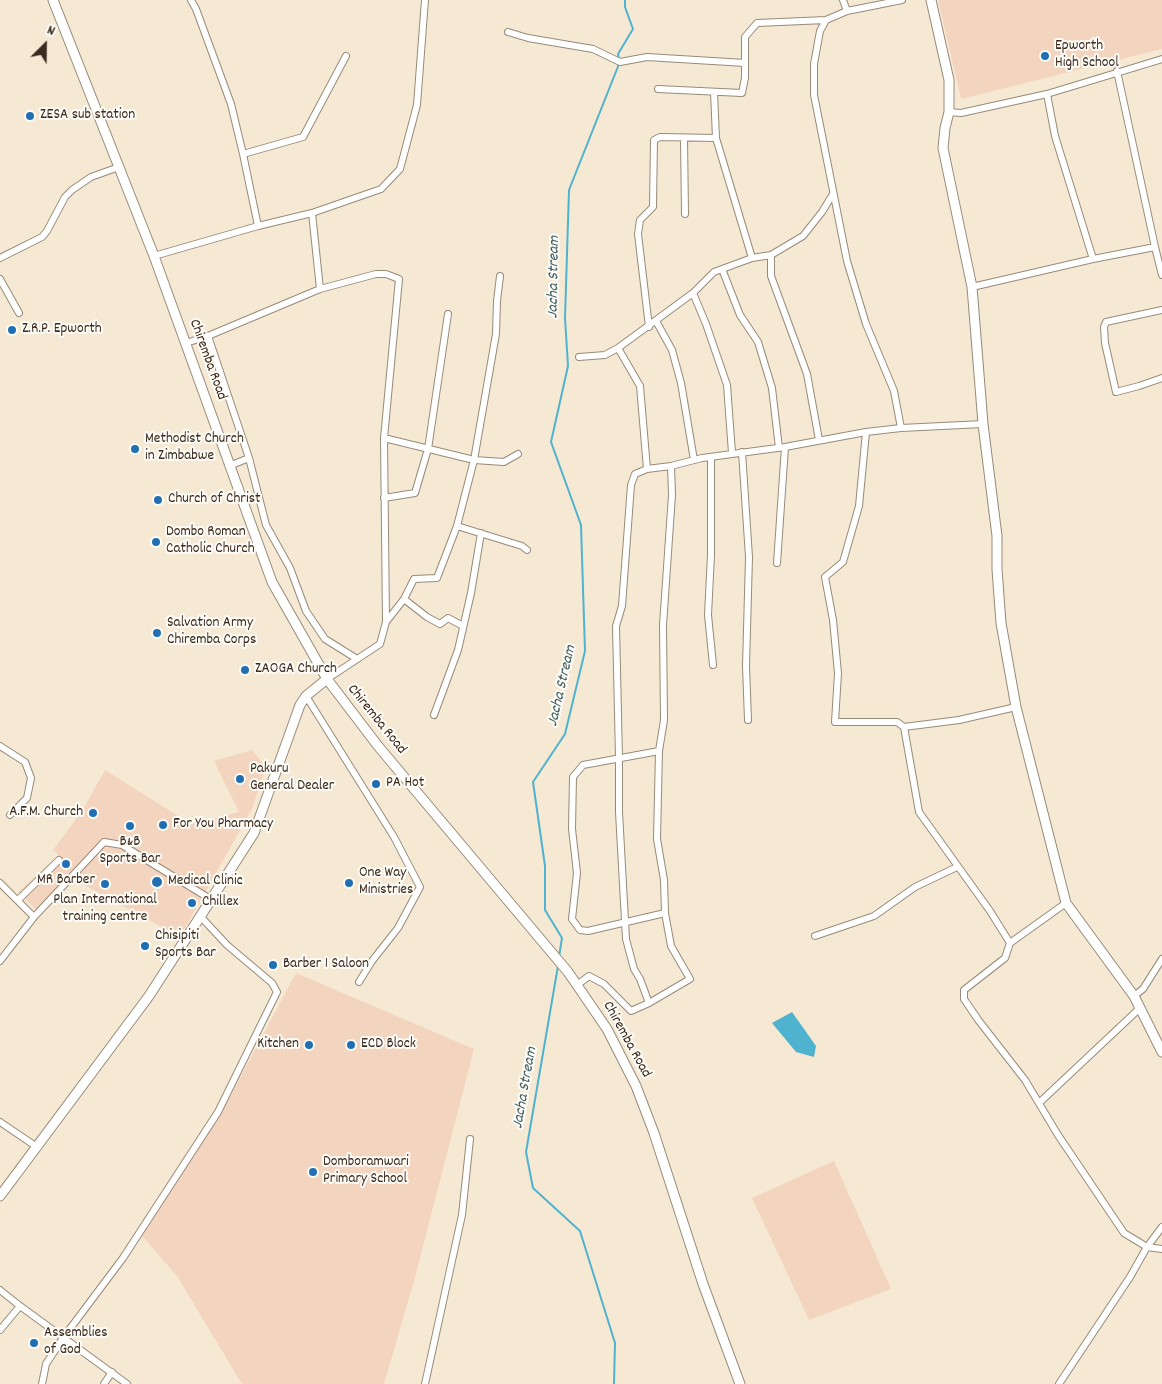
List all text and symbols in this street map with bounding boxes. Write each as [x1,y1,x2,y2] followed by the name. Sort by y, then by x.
[20,20,70,70] north arrow
[44,21,58,42] text: N
[1055,38,1119,73] place label: Epworth High School
[1039,50,1051,62] marker: Epworth High School
[40,107,135,125] place label: ZESA sub station
[24,110,36,122] marker: ZESA sub station
[545,235,565,319] water label: Jacha Stream
[184,317,230,403] street label: Chiremba Road
[22,321,102,339] place label: Z.R.P. Epworth
[6,324,18,336] marker: Z.R.P. Epworth
[145,431,244,466] place label: Methodist Church in Zimbabwe
[129,443,141,455] marker: Methodist Church in Zimbabwe
[168,491,260,509] place label: Church of Christ
[152,494,164,506] marker: Church of Christ
[166,524,255,559] place label: Dombo Roman Catholic Church
[150,536,162,548] marker: Dombo Roman Catholic Church
[167,615,256,650] place label: Salvation Army Chiremba Corps
[151,627,163,639] marker: Salvation Army Chiremba Corps
[544,644,582,728] water label: Jacha Stream
[255,661,337,679] place label: ZAOGA Church
[239,664,251,676] marker: ZAOGA Church
[342,681,410,759] street label: Chiremba Road
[250,761,334,796] place label: Pakuru General Dealer
[234,773,246,785] marker: Pakuru General Dealer
[386,775,424,793] place label: PA Hot
[370,778,382,790] marker: PA Hot
[9,804,83,822] place label: A.F.M. Church
[87,807,99,819] marker: A.F.M. Church
[173,816,273,834] place label: For You Pharmacy
[157,819,169,831] marker: For You Pharmacy
[124,820,136,832] marker: B&B Sports Bar
[100,834,160,869] place label: B&B Sports Bar
[60,858,72,870] marker: MR Barber
[359,865,413,900] place label: One Way Ministries
[37,872,95,890] place label: MR Barber
[168,873,243,891] place label: Medical Clinic
[150,875,164,889] marker: Medical Clinic
[343,877,355,889] marker: One Way Ministries
[99,878,111,890] marker: Plan International training centre
[53,892,157,927] place label: Plan International training centre
[202,894,238,912] place label: Chillex
[186,897,198,909] marker: Chillex
[155,928,216,963] place label: Chisipiti Sports Bar
[139,940,151,952] marker: Chisipiti Sports Bar
[283,956,369,974] place label: Barber 1 Saloon
[267,959,279,971] marker: Barber 1 Saloon
[598,999,654,1081] street label: Chiremba Road
[257,1036,299,1054] place label: Kitchen
[361,1036,416,1054] place label: ECD Block
[303,1039,315,1051] marker: Kitchen
[345,1039,357,1051] marker: ECD Block
[509,1046,543,1130] water label: Jacha Stream
[323,1154,409,1189] place label: Domboramwari Primary School
[307,1166,319,1178] marker: Domboramwari Primary School
[44,1325,107,1360] place label: Assemblies of God
[28,1337,40,1349] marker: Assemblies of God

